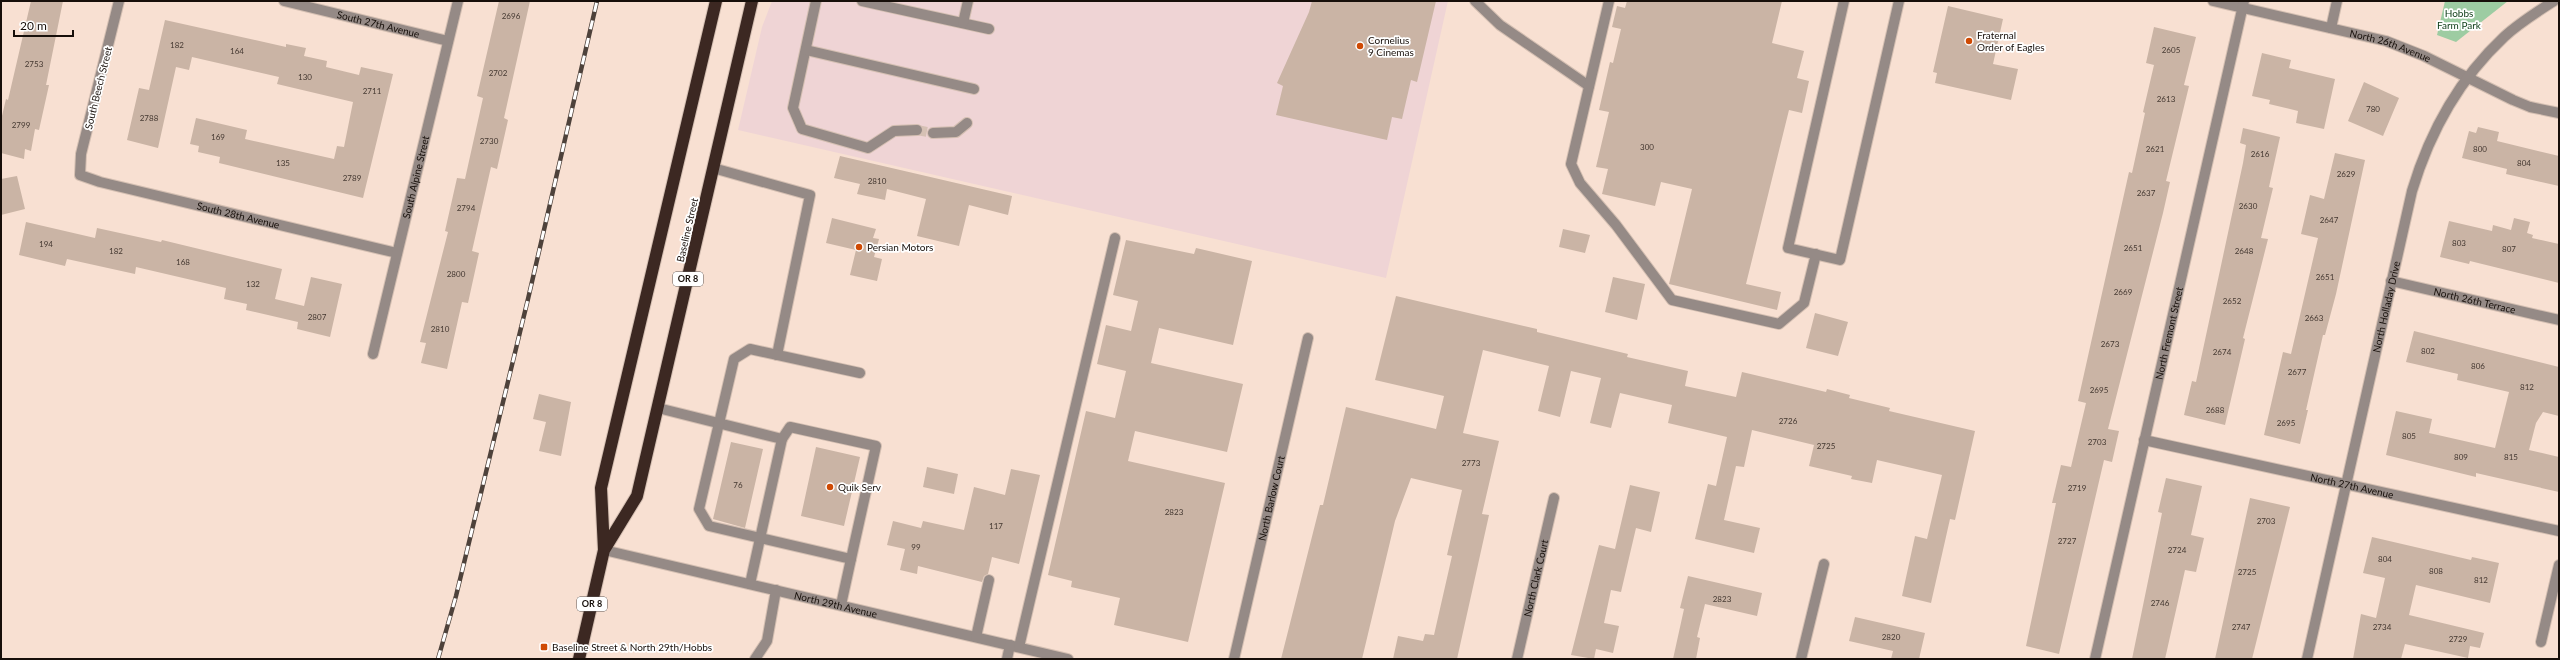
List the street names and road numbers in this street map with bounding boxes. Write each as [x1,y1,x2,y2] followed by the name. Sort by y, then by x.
[336,8,421,40] street label: South 27th Avenue
[2349,27,2433,64] street label: North 26th Avenue
[82,45,114,130] street label: South Beech Street
[400,134,431,220] street label: South Alpine Street
[674,196,700,263] street label: Baseline Street
[196,199,281,231] street label: South 28th Avenue
[2370,260,2402,354] street label: North Holladay Drive
[673,272,703,286] road number: OR 8
[2152,285,2185,381] street label: North Fremont Street
[2433,285,2517,316] street label: North 26th Terrace
[1255,454,1287,542] street label: North Barlow Court
[2309,471,2395,501] street label: North 27th Avenue
[1521,538,1550,618] street label: North Clark Court
[793,589,878,620] street label: North 29th Avenue
[577,597,607,611] road number: OR 8

